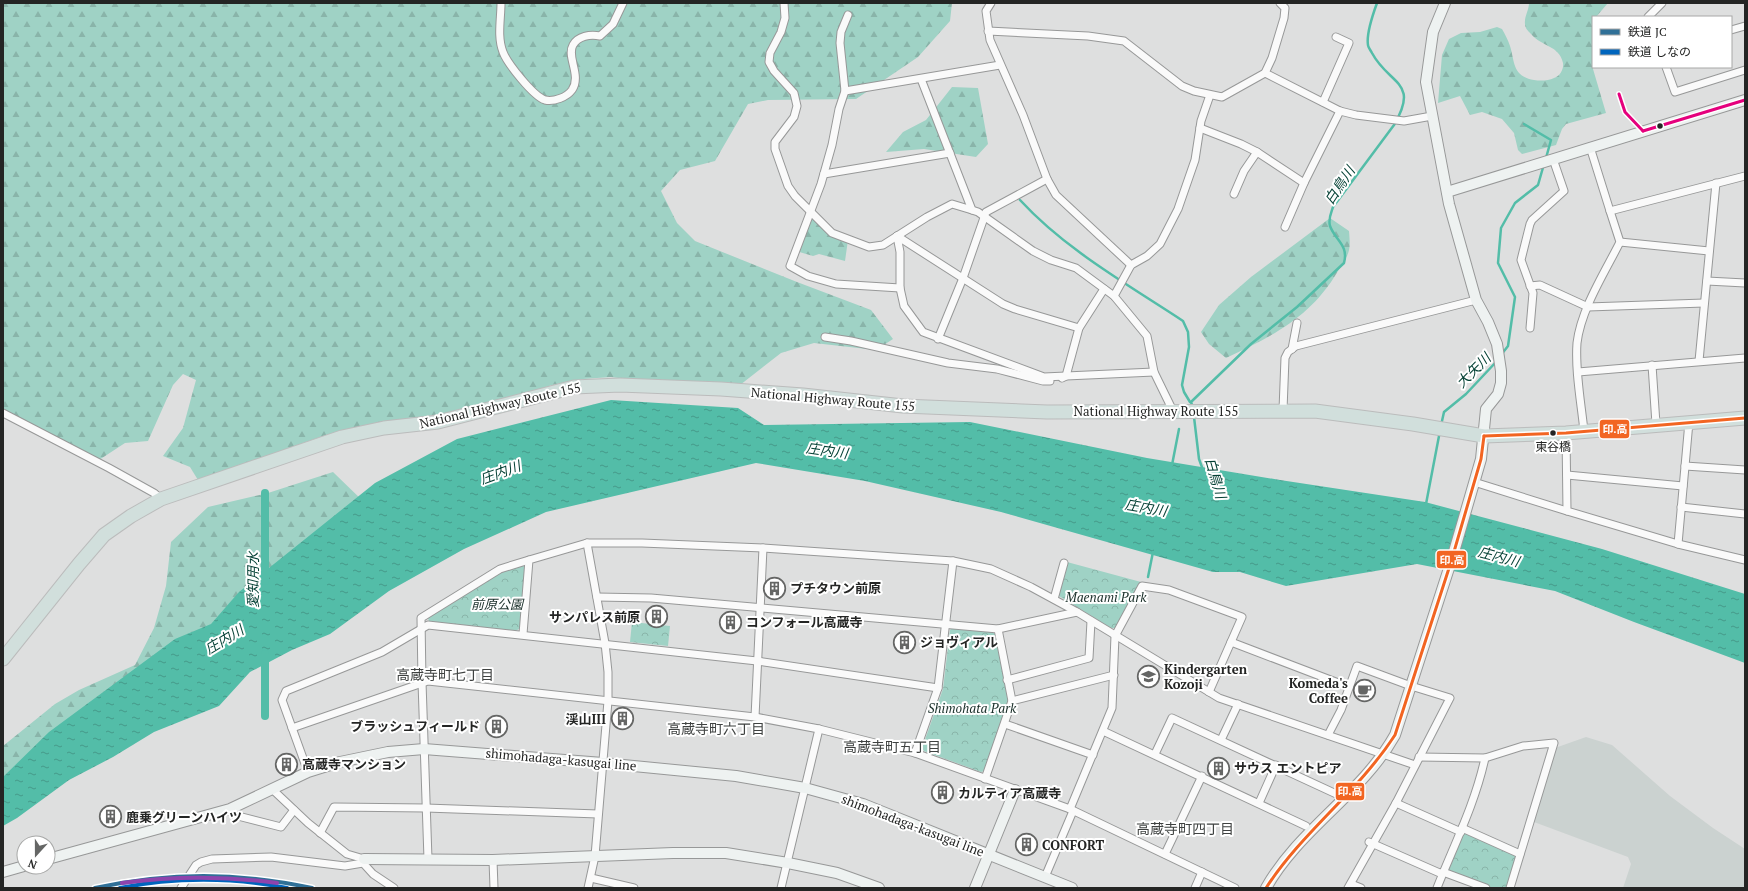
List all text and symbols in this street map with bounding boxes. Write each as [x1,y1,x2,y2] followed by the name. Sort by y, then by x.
[1592,16,1732,68] legend
[1628,24,1667,39] text: 鉄道 JC
[1628,44,1691,59] text: 鉄道 しなの
[1655,121,1665,131] unlabelled marker
[1319,161,1360,208] water label: 白鳥川
[1451,347,1496,392] water label: 大矢川
[418,378,582,432] street label: National Highway Route 155
[750,383,916,415] street label: National Highway Route 155
[1074,402,1238,420] street label: National Highway Route 155
[1599,419,1630,439] line badge: 印.高
[1602,422,1628,436] text: 印.高
[1548,428,1558,438] marker: 東谷橋
[805,438,851,463] water label: 庄内川
[1535,439,1571,454] place label: 東谷橋
[477,455,525,488] water label: 庄内川
[1201,455,1231,503] water label: 白鳥川
[1124,494,1170,520] water label: 庄内川
[1476,541,1524,571] water label: 庄内川
[243,550,262,608] water label: 愛知用水
[1436,550,1467,569] line badge: 印.高
[1439,553,1465,567] text: 印.高
[761,575,787,601] building icon: プチタウン前原
[790,579,881,597] place label: プチタウン前原
[1065,588,1147,606] park label: Maenami Park
[471,595,525,613] park label: 前原公園
[643,604,669,630] building icon: サンパレス前原
[549,608,640,626] place label: サンパレス前原
[717,609,743,635] building icon: コンフォール高蔵寺
[746,613,863,631] place label: コンフォール高蔵寺
[201,619,249,658] water label: 庄内川
[892,629,918,655] building icon: ジョヴィアル
[920,633,998,651] place label: ジョヴィアル
[1164,660,1248,693] place label: Kindergarten Kozoji
[1136,663,1162,689] school or university icon: Kindergarten Kozoji
[396,665,494,684] district label: 高蔵寺町七丁目
[1289,674,1348,707] place label: Komeda's Coffee
[1351,677,1377,703] cafe icon: Komeda's Coffee
[928,699,1017,717] park label: Shimohata Park
[609,706,635,732] building icon: 渓山III
[565,710,606,728] place label: 渓山III
[483,713,509,739] building icon: ブラッシュフィールド
[350,717,480,735] place label: ブラッシュフィールド
[667,719,765,738] district label: 高蔵寺町六丁目
[843,737,941,756] district label: 高蔵寺町五丁目
[485,743,637,775] street label: shimohadaga-kasugai line
[274,751,300,777] building icon: 高蔵寺マンション
[302,755,406,773] place label: 高蔵寺マンション
[1206,755,1232,781] building icon: サウス エントピア
[1234,759,1342,777] place label: サウス エントピア
[930,780,956,806] building icon: カルティア高蔵寺
[1335,782,1365,801] line badge: 印.高
[958,784,1061,802] place label: カルティア高蔵寺
[1337,784,1363,798] text: 印.高
[839,789,987,861] street label: shimohadaga-kasugai line
[98,804,124,830] building icon: 鹿乗グリーンハイツ
[126,808,242,826] place label: 鹿乗グリーンハイツ
[1136,819,1234,838] district label: 高蔵寺町四丁目
[1013,832,1039,858] building icon: CONFORT
[16,835,56,875] north arrow
[1042,836,1104,854] place label: CONFORT
[25,856,39,872] text: N

